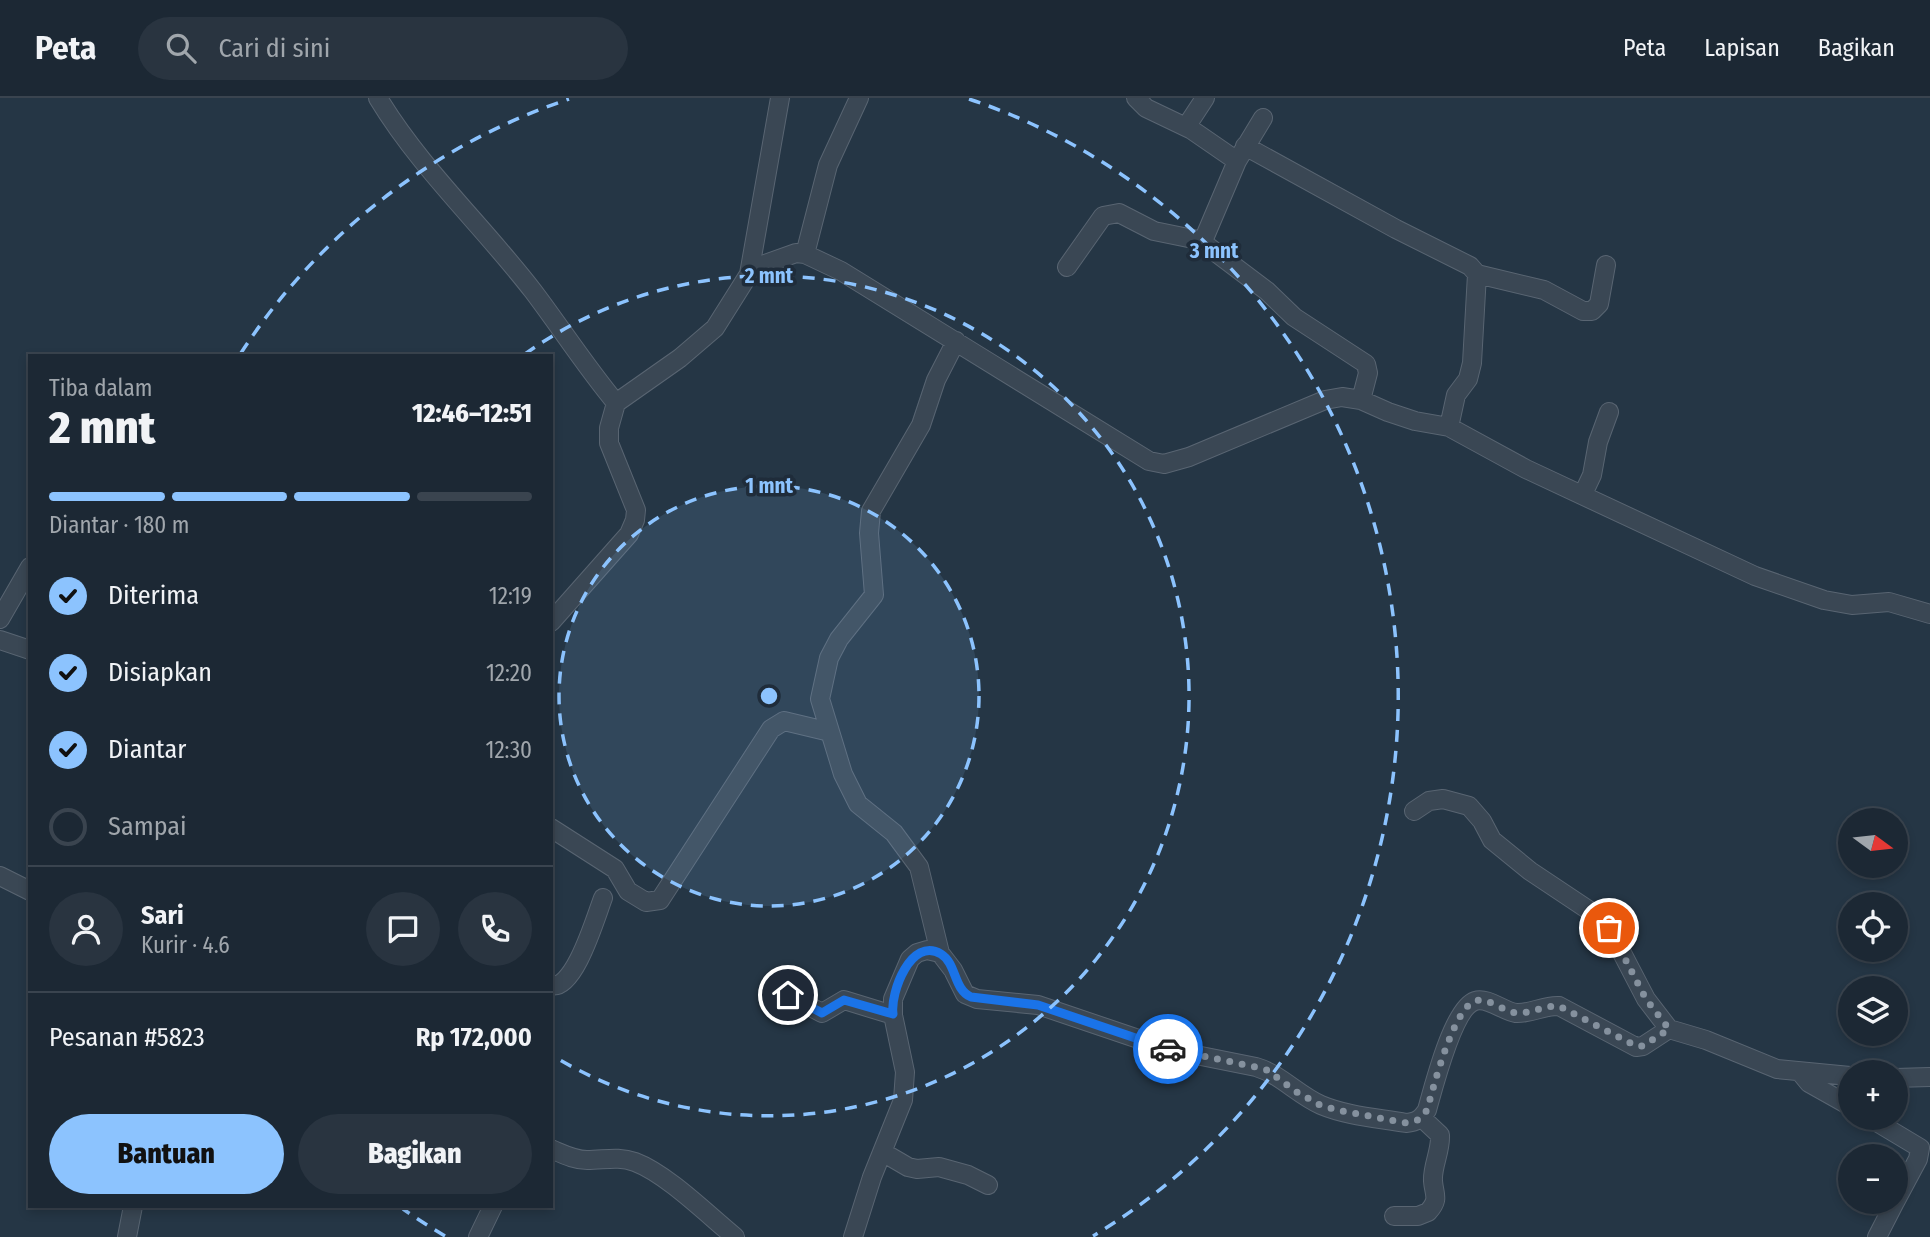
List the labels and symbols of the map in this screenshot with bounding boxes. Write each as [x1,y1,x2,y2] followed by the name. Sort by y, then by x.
[1189,238,1239,264] text: 3 mnt
[744,263,794,289] text: 2 mnt
[745,473,793,499] text: 1 mnt
[757,684,781,708] centre of rings
[1838,808,1908,878] north arrow
[1579,898,1639,958] pin
[758,965,818,1025] pin
[1133,1014,1203,1084] courier

